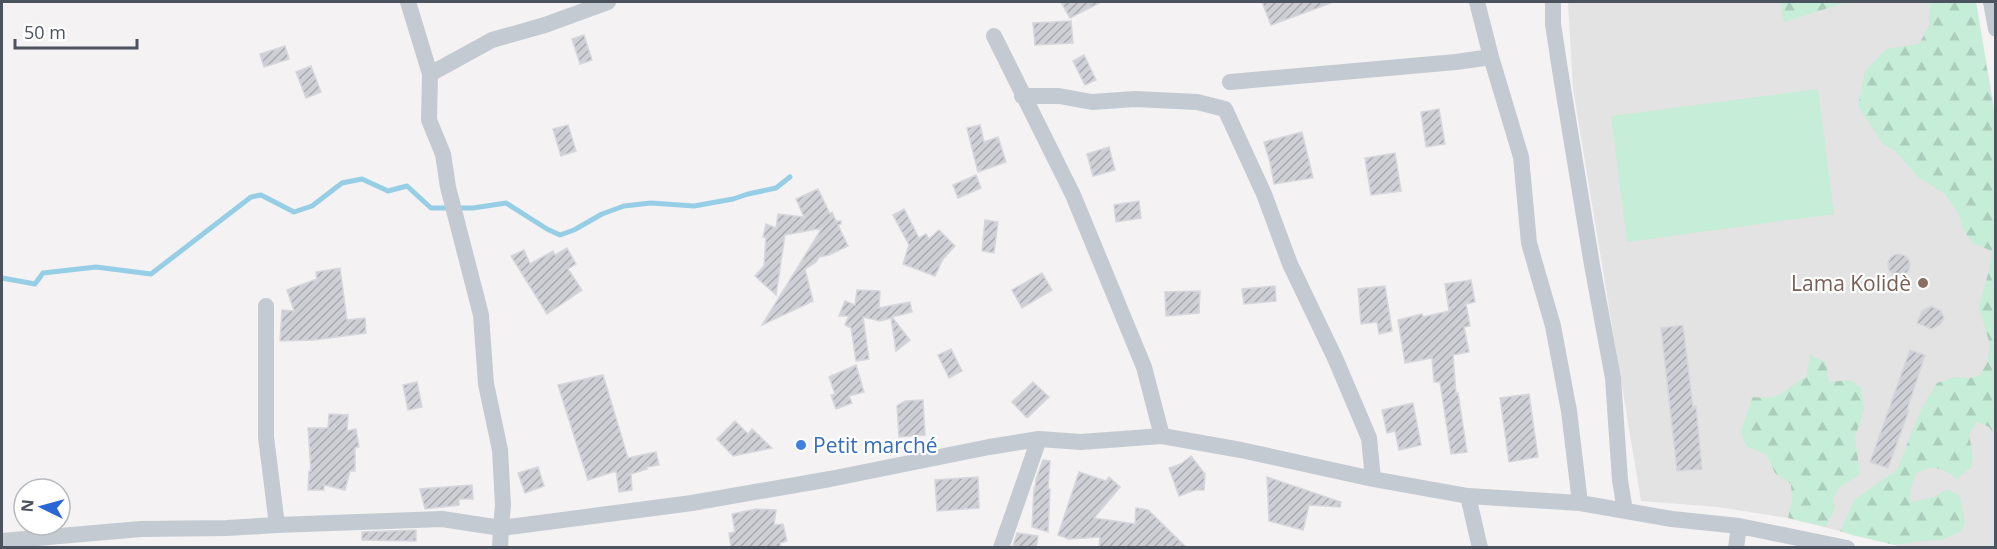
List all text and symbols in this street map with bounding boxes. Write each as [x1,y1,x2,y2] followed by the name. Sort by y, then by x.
[15,12,136,50] scale bar
[24,20,66,44] text: 50 m
[1791,269,1911,297] place label: Lama Kolidè
[1916,276,1930,290] marker: Lama Kolidè
[813,431,938,459] place label: Petit marché
[794,438,808,452] marker: Petit marché
[12,477,72,537] north arrow
[16,498,39,513] text: N

